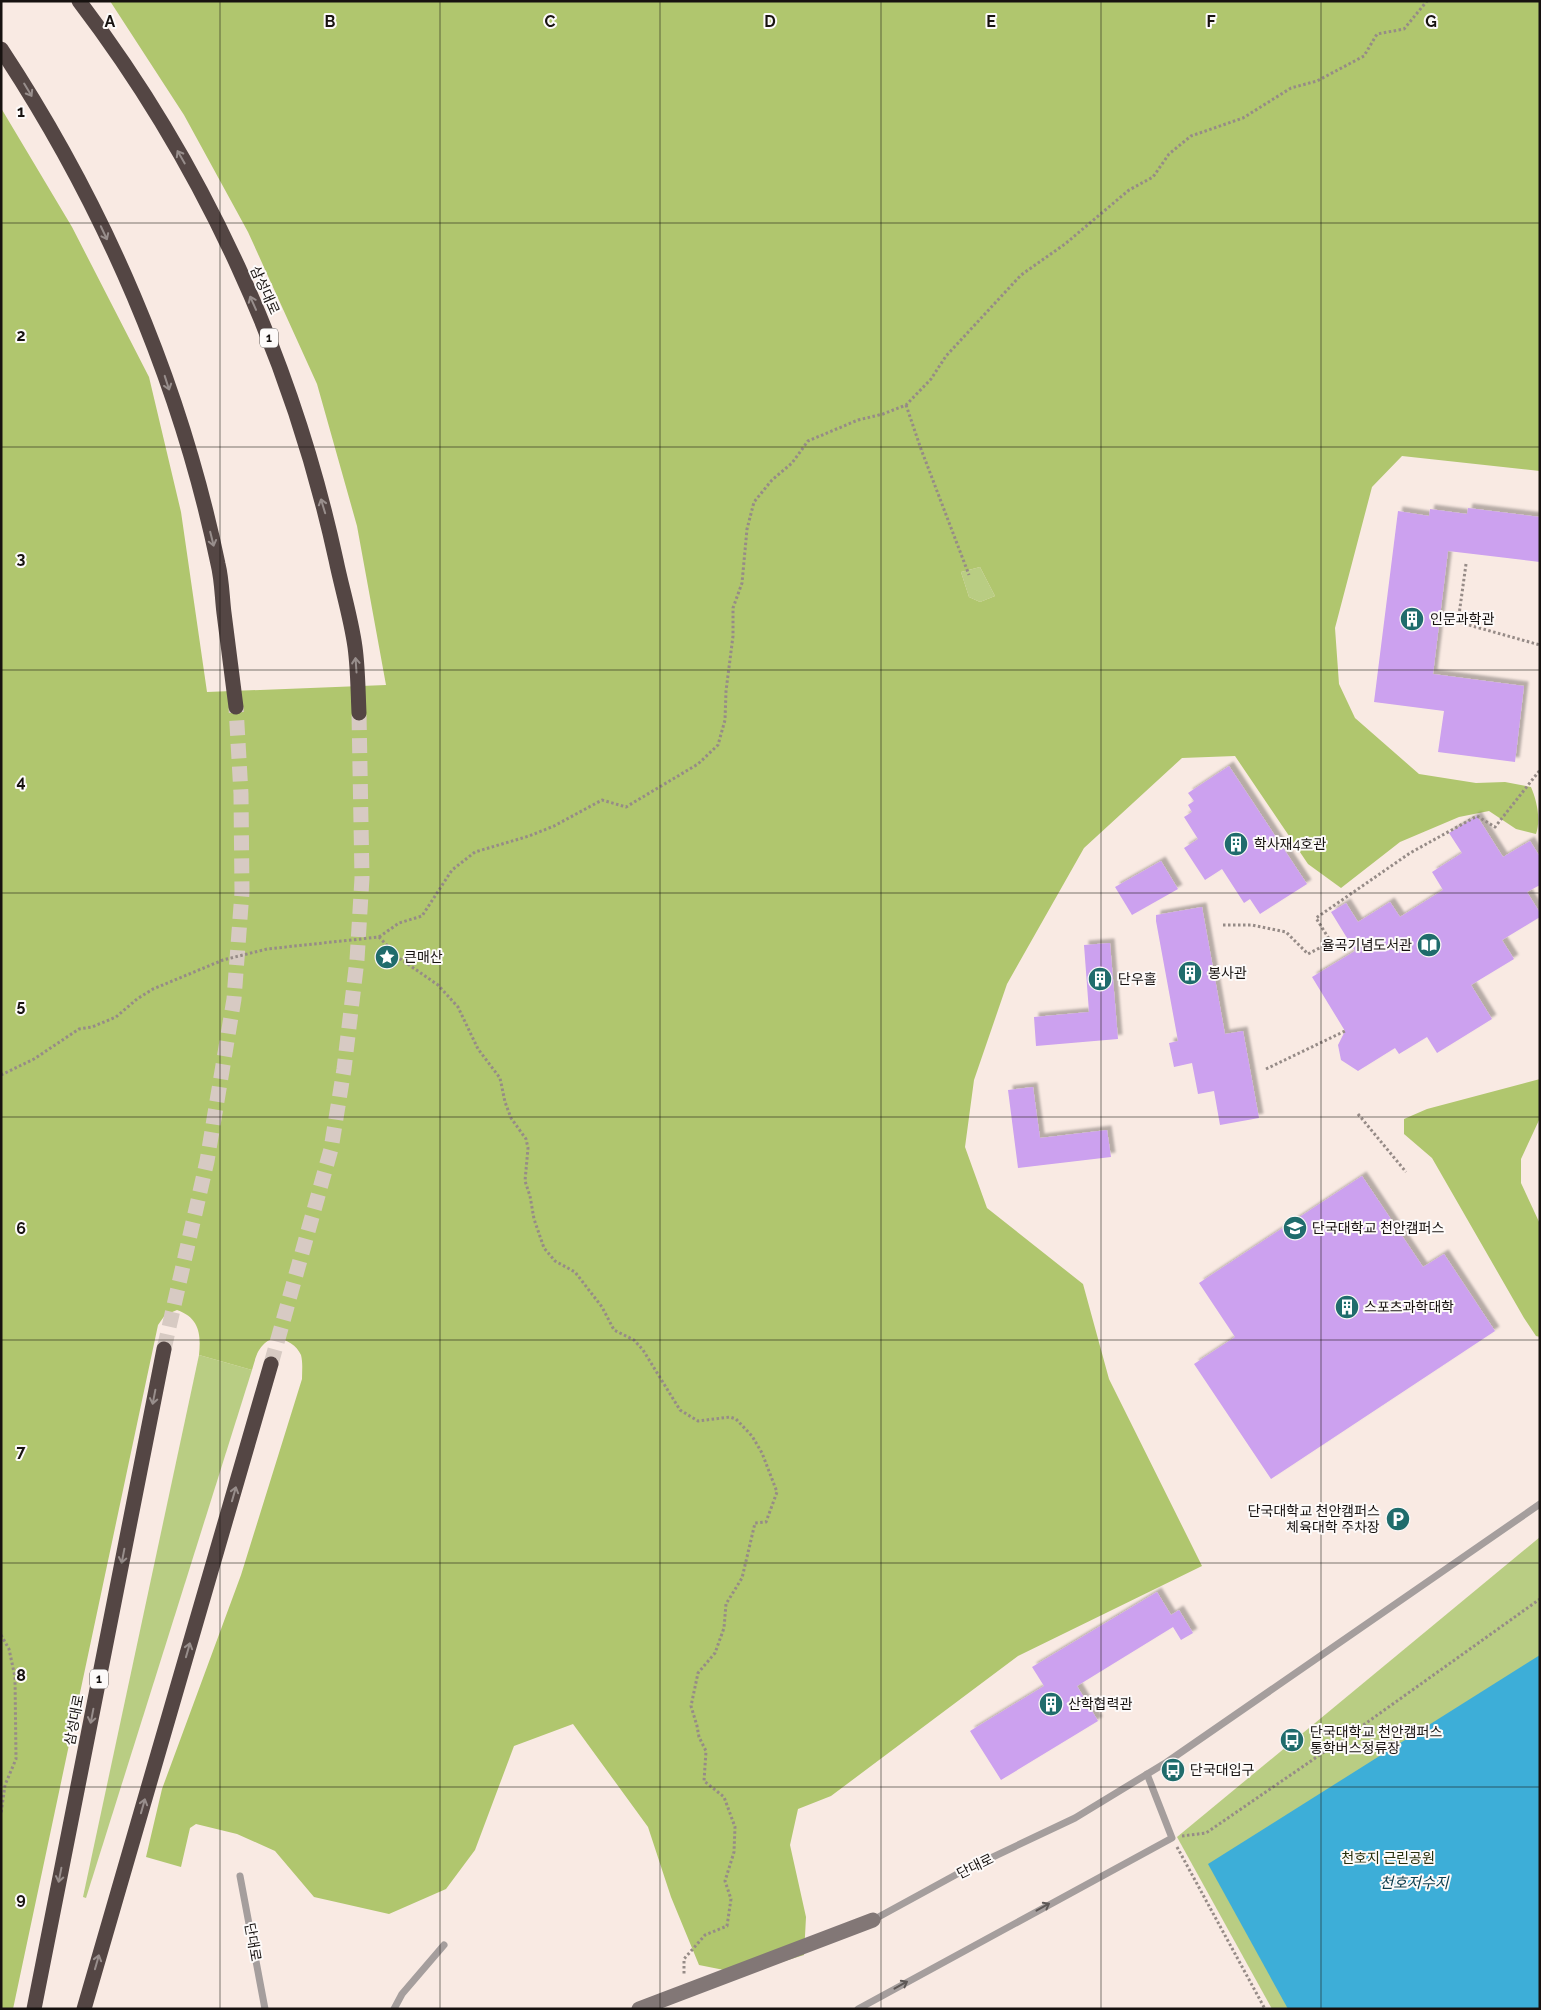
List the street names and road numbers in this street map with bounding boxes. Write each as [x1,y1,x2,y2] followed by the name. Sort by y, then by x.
[247,263,283,317] street label: 삼성대로
[260,328,278,348] road number: 1
[90,1670,108,1688] road number: 1
[61,1693,87,1747] street label: 삼성대로
[954,1850,996,1882] street label: 단대로
[242,1922,264,1963] street label: 단대로

